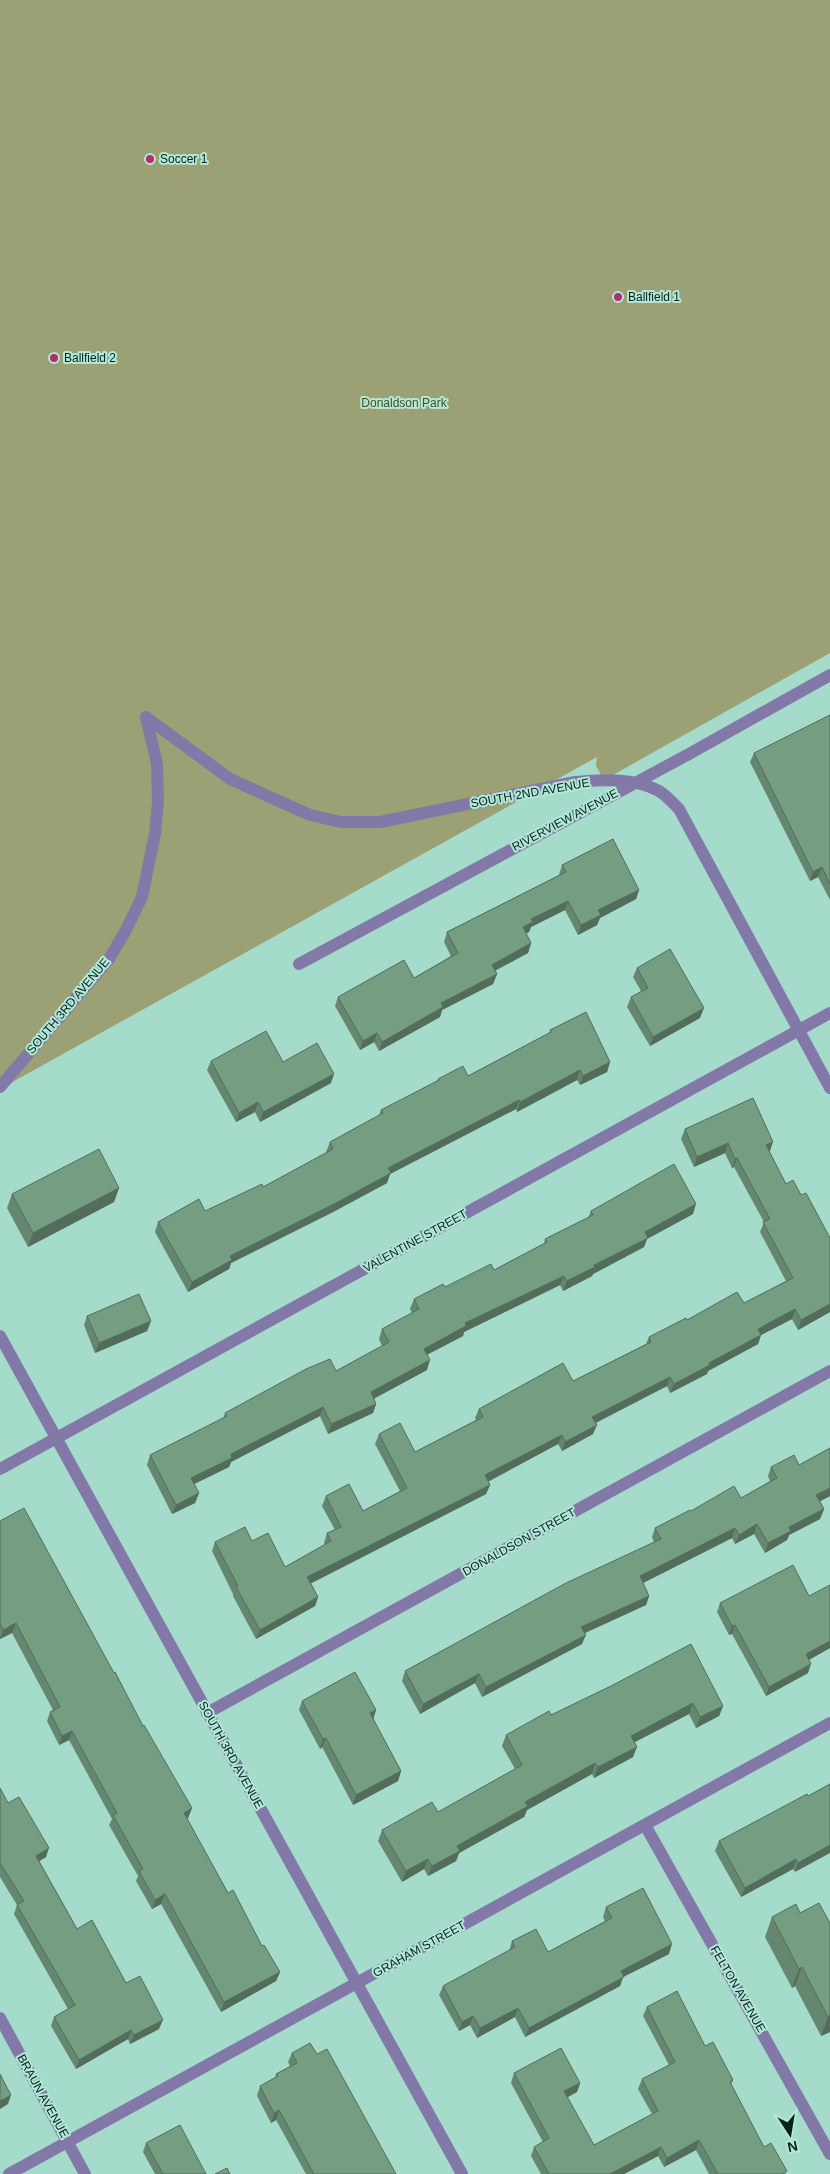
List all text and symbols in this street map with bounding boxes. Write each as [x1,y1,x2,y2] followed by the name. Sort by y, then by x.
[160,152,208,166] place label: Soccer 1
[144,153,156,165] marker: Soccer 1
[628,290,680,304] place label: Ballfield 1
[612,291,624,303] marker: Ballfield 1
[64,351,116,365] place label: Ballfield 2
[48,352,60,364] marker: Ballfield 2
[361,396,448,410] park label: Donaldson Park
[469,776,591,810] street label: SOUTH 2ND AVENUE
[510,786,620,854] street label: RIVERVIEW AVENUE
[24,955,112,1057] street label: SOUTH 3RD AVENUE
[361,1206,470,1275] street label: VALENTINE STREET
[460,1505,578,1579] street label: DONALDSON STREET
[196,1699,266,1811] street label: SOUTH 3RD AVENUE
[370,1918,468,1980] street label: GRAHAM STREET
[708,1943,768,2035] street label: FELTON AVENUE
[14,2052,72,2140] street label: BRAUN AVENUE
[765,2109,815,2159] north arrow
[786,2138,799,2156] text: N

